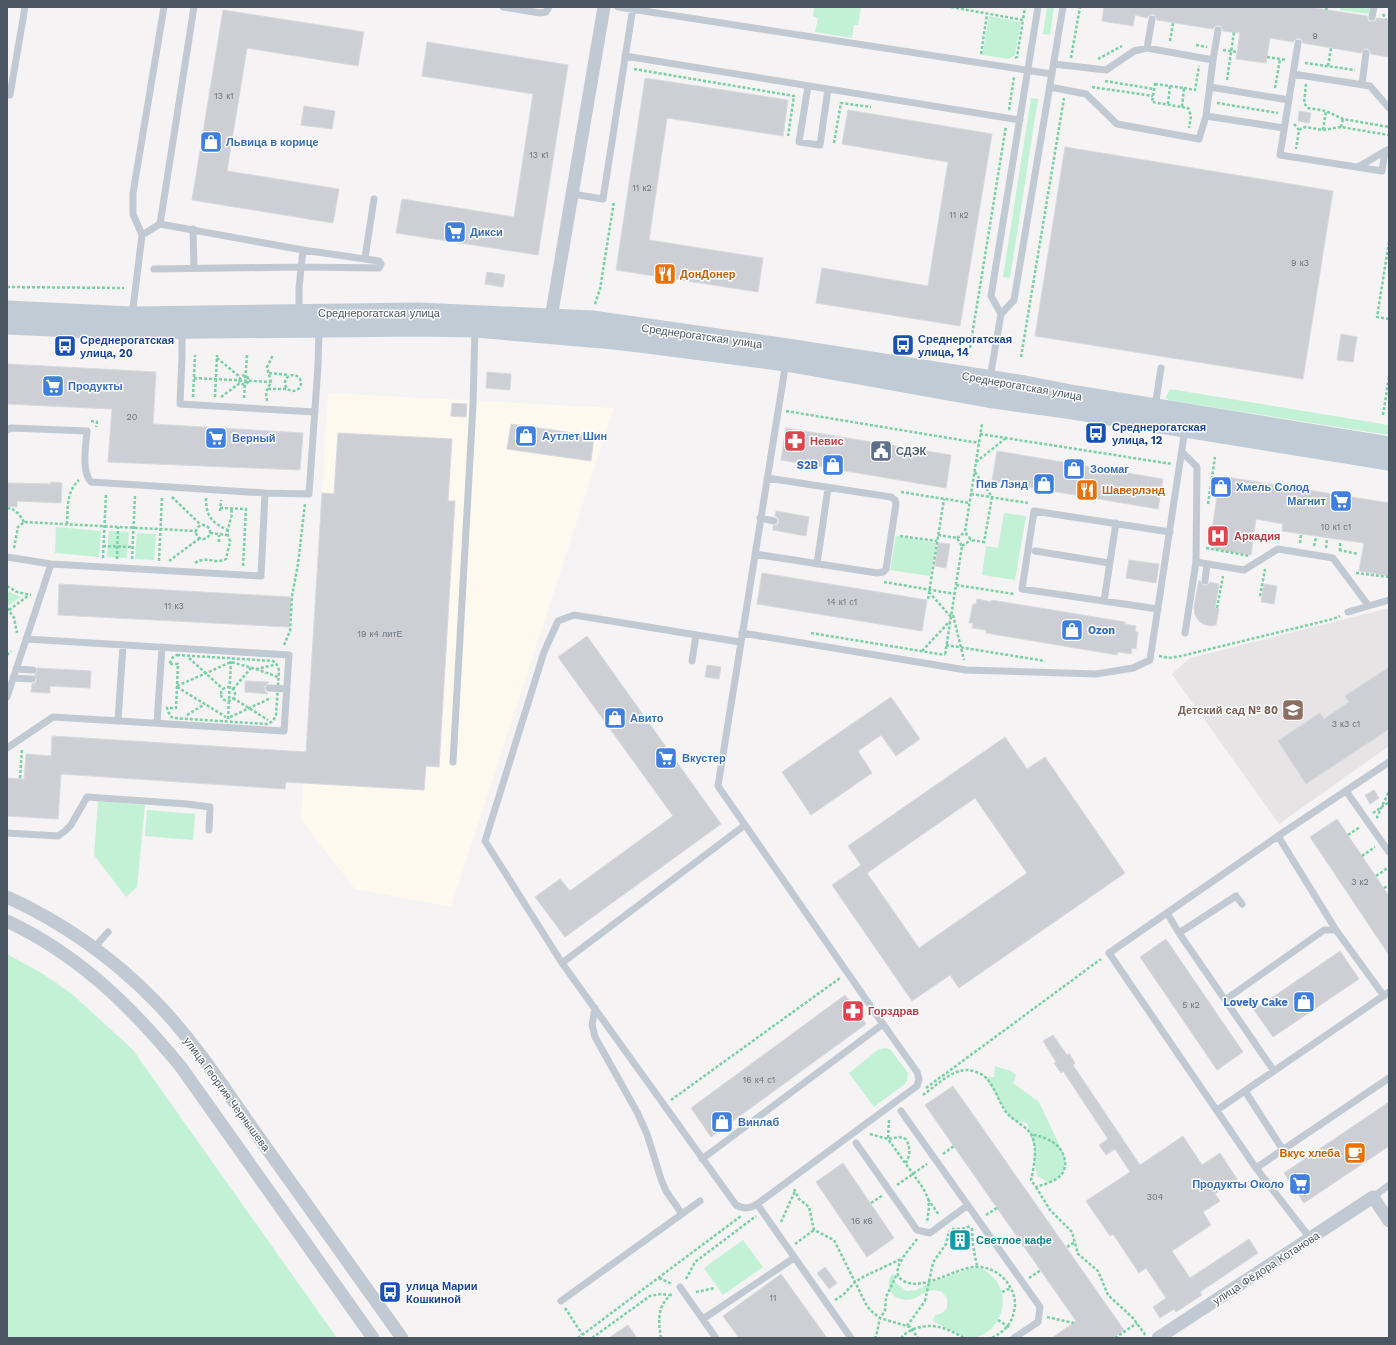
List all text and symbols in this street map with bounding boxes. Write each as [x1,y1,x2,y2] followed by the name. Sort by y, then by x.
[1312,31,1318,41] house number: 9
[214,91,234,101] house number: 13 к1
[198,129,224,155] shop icon: Львица в корице
[226,136,319,149] place label: Львица в корице
[529,150,549,160] house number: 13 к1
[632,183,652,193] house number: 11 к2
[949,210,969,220] house number: 11 к2
[442,219,468,245] supermarket icon: Дикси
[470,226,503,239] place label: Дикси
[1291,258,1309,268] house number: 9 к3
[652,261,678,287] restaurant icon: ДонДонер
[680,268,736,281] place label: ДонДонер
[318,307,441,320] street label: Среднерогатская улица
[641,322,764,352] street label: Среднерогатская улица
[890,332,916,358] bus stop icon: Среднерогатская улица, 14
[52,333,78,359] bus stop icon: Среднерогатская улица, 20
[918,333,1012,359] place label: Среднерогатская улица, 14
[80,334,174,360] place label: Среднерогатская улица, 20
[961,370,1084,404] street label: Среднерогатская улица
[40,373,66,399] supermarket icon: Продукты
[68,380,123,393] place label: Продукты
[127,412,138,422] house number: 20
[1083,420,1109,446] bus stop icon: Среднерогатская улица, 12
[1112,421,1206,447] place label: Среднерогатская улица, 12
[513,423,539,449] shop icon: Аутлет Шин
[203,425,229,451] supermarket icon: Верный
[782,428,808,454] pharmacy icon: Невис
[542,430,607,443] place label: Аутлет Шин
[232,432,276,445] place label: Верный
[810,435,844,448] place label: Невис
[868,438,894,464] public building icon: СДЭК
[896,445,926,458] place label: СДЭК
[820,452,846,478] shop icon: S2B
[1061,456,1087,482] shop icon: Зоомаг
[797,459,818,472] place label: S2B
[1090,463,1129,476] place label: Зоомаг
[1031,471,1057,497] shop icon: Пив Лэнд
[1208,474,1234,500] shop icon: Хмель Солод
[1074,477,1100,503] restaurant icon: Шаверлэнд
[976,478,1028,491] place label: Пив Лэнд
[1236,481,1309,494] place label: Хмель Солод
[1102,484,1165,497] place label: Шаверлэнд
[1328,488,1354,514] supermarket icon: Магнит
[1287,495,1327,508] place label: Магнит
[1321,522,1351,532] house number: 10 к1 с1
[1205,523,1231,549] hospital icon: Аркадия
[1234,530,1280,543] place label: Аркадия
[827,597,857,607] house number: 14 к1 с1
[164,601,184,611] house number: 11 к3
[1059,617,1085,643] shop icon: Ozon
[1088,624,1115,637] place label: Ozon
[357,629,403,639] house number: 19 к4 литЕ
[1280,697,1306,723] school or university icon: Детский сад № 80
[1178,704,1278,717] place label: Детский сад № 80
[602,705,628,731] shop icon: Авито
[630,712,664,725] place label: Авито
[1332,719,1360,729] house number: 3 к3 с1
[653,745,679,771] supermarket icon: Вкустер
[682,752,726,765] place label: Вкустер
[1351,877,1369,887] house number: 3 к2
[1291,989,1317,1015] shop icon: Lovely Cake
[1223,996,1288,1009] place label: Lovely Cake
[840,998,866,1024] pharmacy icon: Горздрав
[1182,1000,1200,1010] house number: 5 к2
[868,1005,919,1018] place label: Горздрав
[181,1035,273,1155] street label: улица Георгия Чернышева
[743,1075,775,1085] house number: 16 к4 с1
[709,1109,735,1135] shop icon: Винлаб
[738,1116,779,1129] place label: Винлаб
[1342,1140,1368,1166] cafe icon: Вкус хлеба
[1280,1147,1341,1160] place label: Вкус хлеба
[1287,1171,1313,1197] supermarket icon: Продукты Около
[1192,1178,1284,1191] place label: Продукты Около
[1147,1192,1164,1202] house number: 304
[851,1216,873,1226] house number: 16 к6
[947,1227,973,1253] building icon: Светлое кафе
[1211,1229,1323,1308] street label: улица Фёдора Котанова
[976,1234,1052,1247] place label: Светлое кафе
[377,1279,403,1305] bus stop icon: улица Марии Кошкиной
[406,1280,478,1306] place label: улица Марии Кошкиной
[769,1293,777,1303] house number: 11

